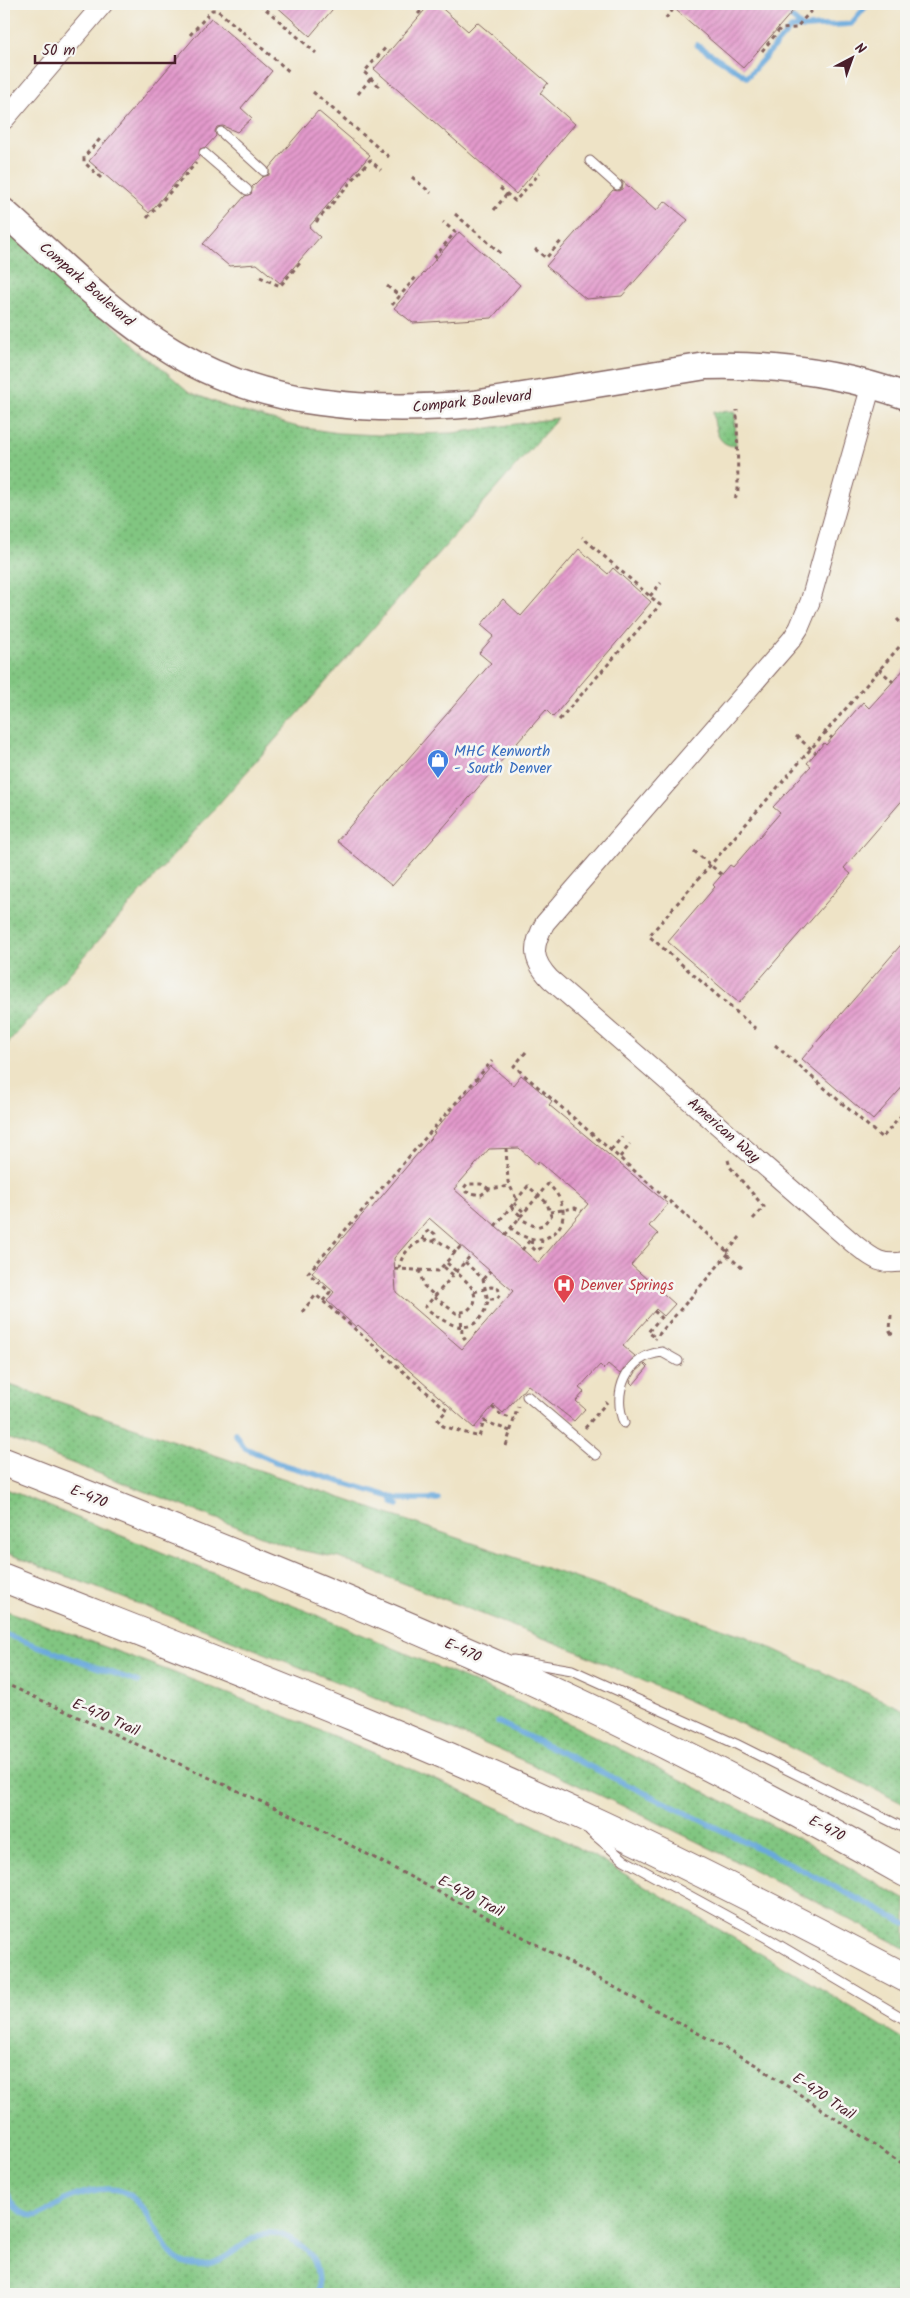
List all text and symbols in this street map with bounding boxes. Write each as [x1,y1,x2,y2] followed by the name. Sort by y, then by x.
[35,32,175,64] scale bar
[828,32,878,82] north arrow
[849,38,871,60] text: N
[42,39,76,63] text: 50 m
[33,236,140,333] street label: Compark Boulevard
[411,384,533,420] street label: Compark Boulevard
[454,740,552,781] place label: MHC Kenworth - South Denver
[426,748,450,779] shop icon: MHC Kenworth - South Denver
[682,1092,766,1170] street label: American Way
[552,1273,576,1304] hospital icon: Denver Springs
[580,1274,674,1298] place label: Denver Springs
[66,1479,111,1515] street label: E-470
[440,1632,485,1670] street label: E-470
[68,1692,143,1744] street label: E-470 Trail
[804,1809,850,1849] street label: E-470
[433,1869,508,1924] street label: E-470 Trail
[787,2067,860,2127] street label: E-470 Trail

